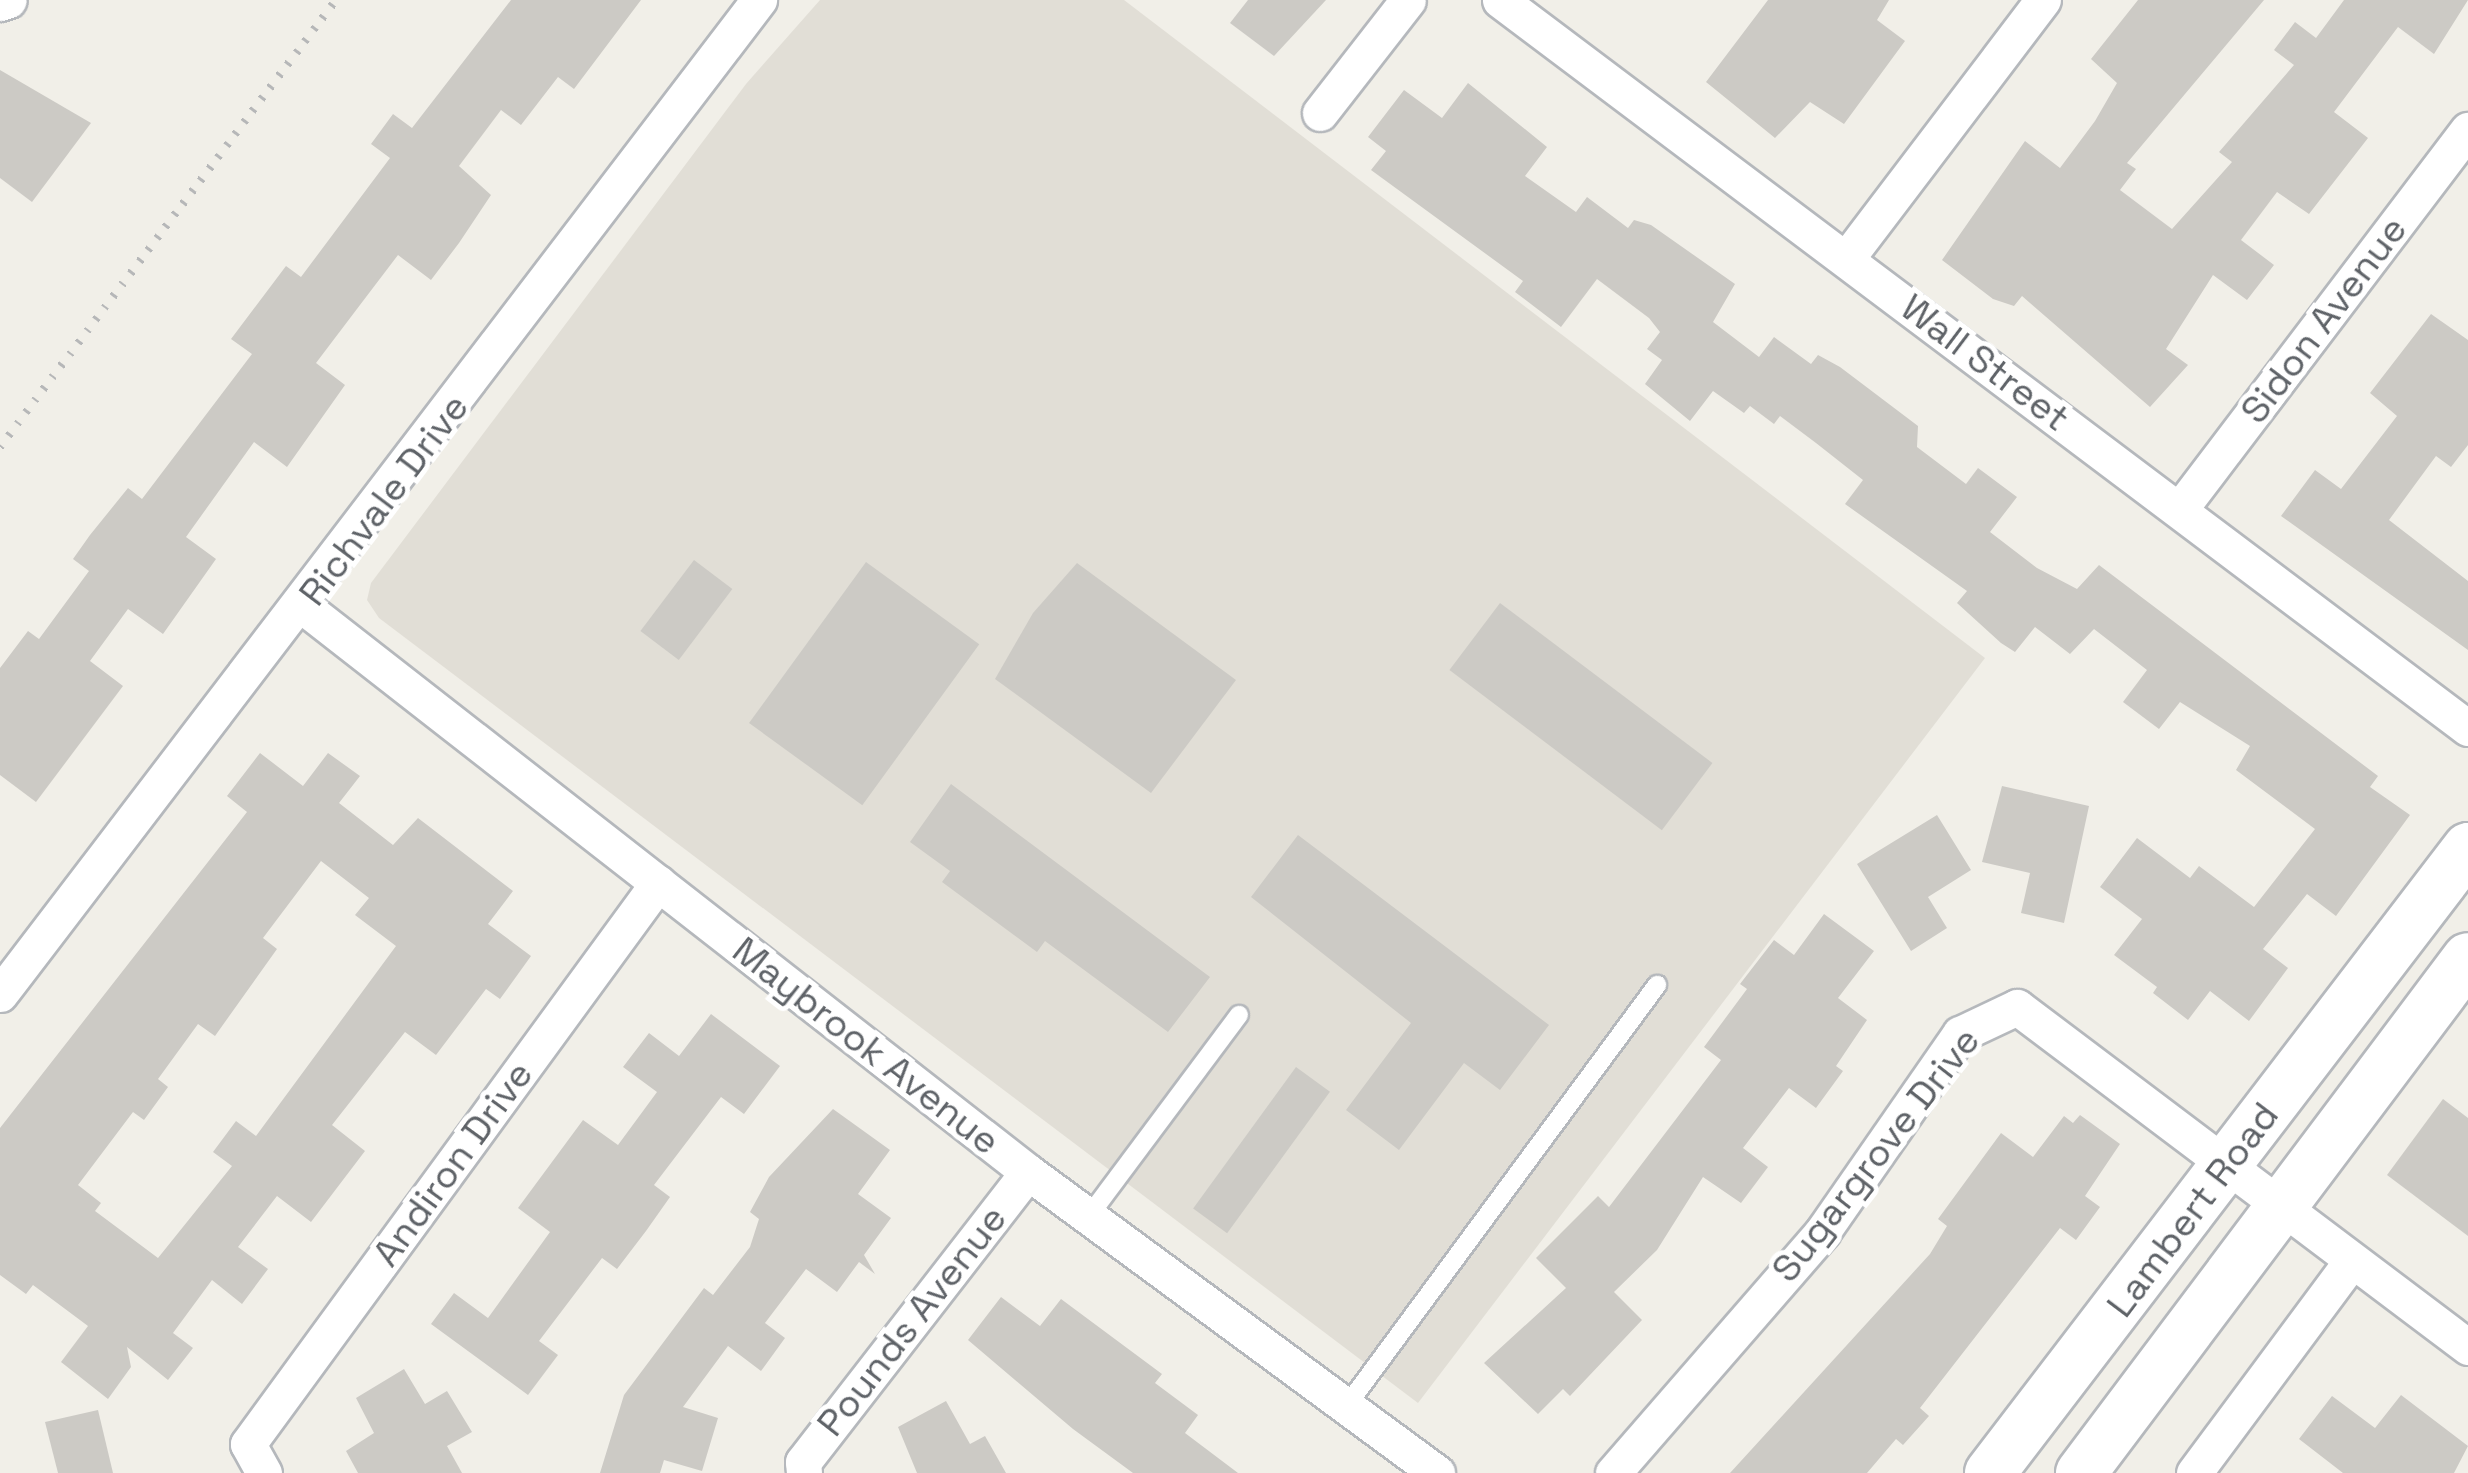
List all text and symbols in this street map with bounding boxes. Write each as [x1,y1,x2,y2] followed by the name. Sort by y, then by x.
[2231,207,2417,433] street label: Sidon Avenue
[1892,285,2078,441] street label: Wall Street
[290,385,478,615] street label: Richvale Drive
[723,927,1009,1165] street label: Maybrook Avenue
[1763,1019,1989,1291] street label: Sugargrove Drive
[363,1053,543,1275] street label: Andiron Drive
[2097,1094,2289,1326] street label: Lambert Road
[808,1196,1016,1446] street label: Pounds Avenue

